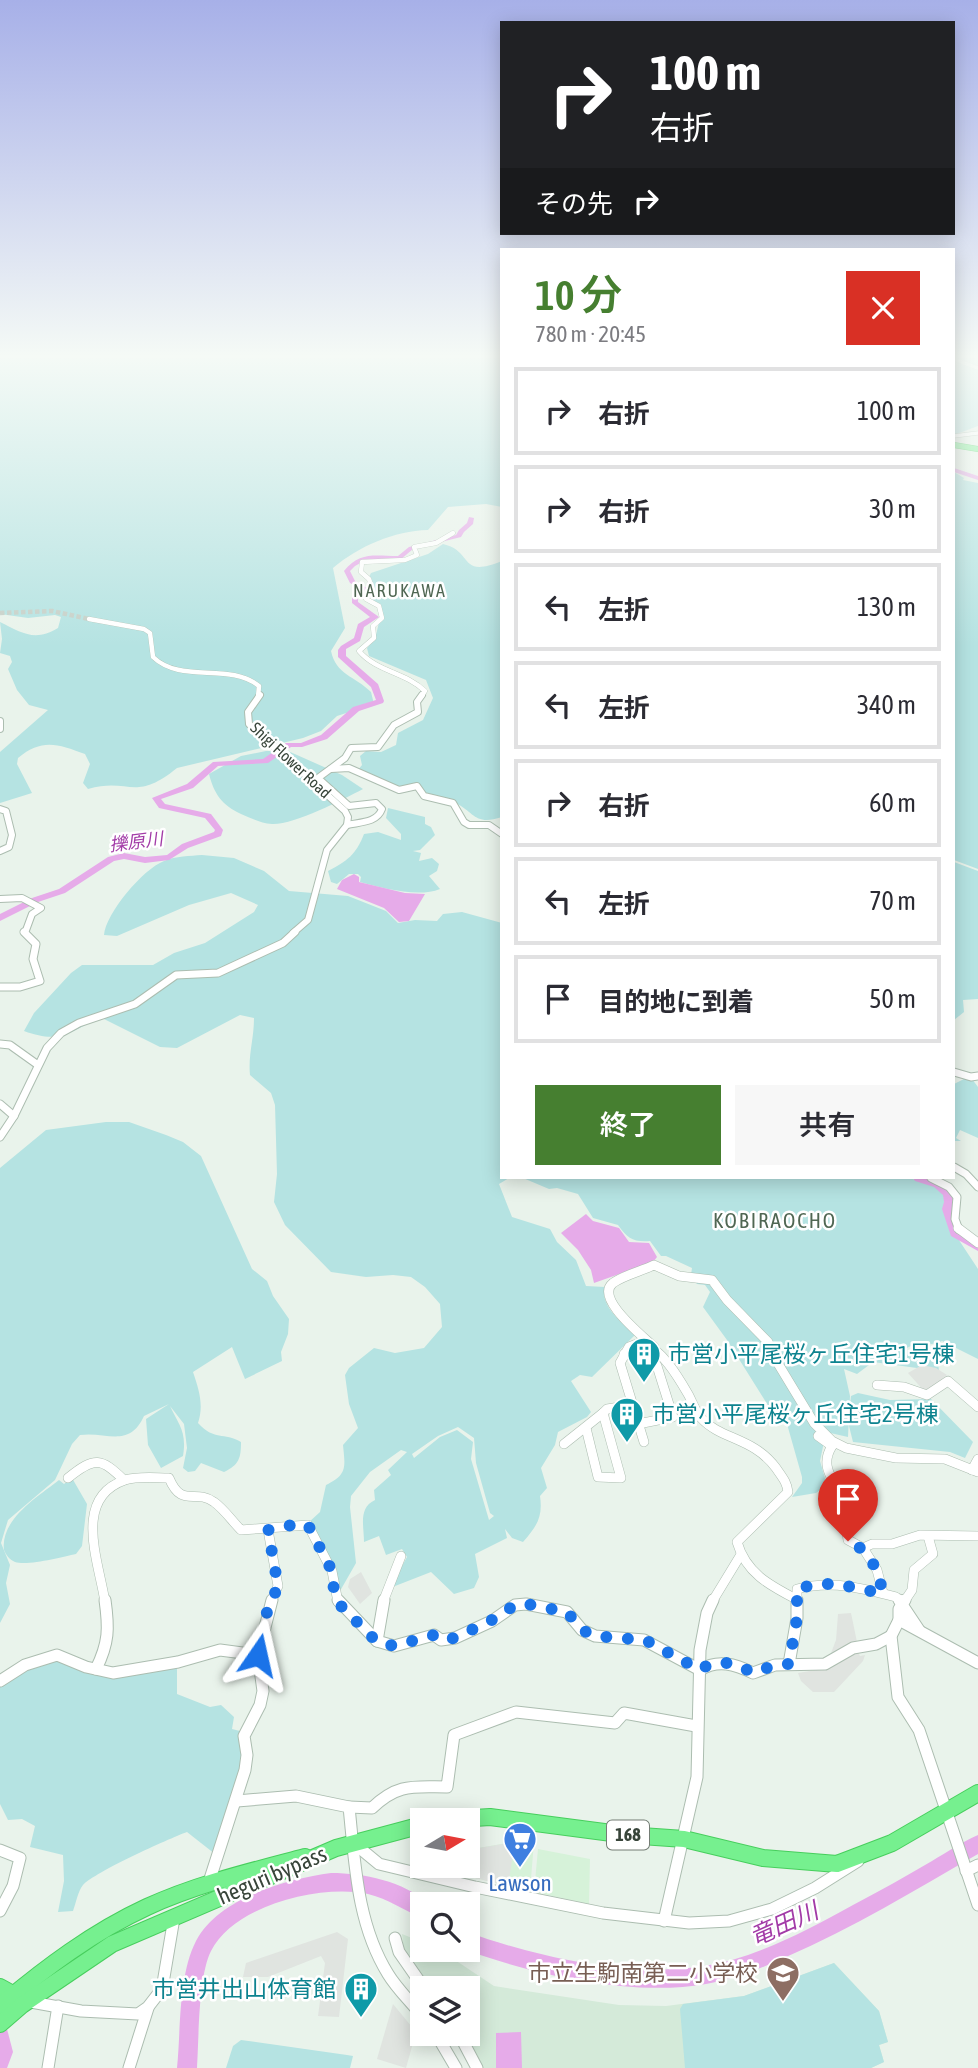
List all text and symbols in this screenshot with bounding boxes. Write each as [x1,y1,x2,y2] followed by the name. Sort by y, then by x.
[650,44,761,100] text: 100 m
[535,49,626,140] icon: right
[650,109,714,146] text: 右折
[627,182,665,220] icon: right
[535,189,613,219] text: その先
[535,271,622,319] text: 10 分
[846,271,920,345] button: close
[535,321,646,347] text: 780 m · 20:45
[539,392,577,430] icon: right
[857,396,916,426] text: 100 m
[598,399,650,429] text: 右折
[539,490,577,528] icon: right
[869,494,916,524] text: 30 m
[598,497,650,527] text: 右折
[353,580,447,601] district label: NARUKAWA
[539,588,577,626] icon: left
[857,592,916,622] text: 130 m
[598,595,650,625] text: 左折
[539,686,577,724] icon: left
[857,690,916,720] text: 340 m
[598,693,650,723] text: 左折
[247,718,335,802] street label: Shigi Flower Road
[539,784,577,822] icon: right
[869,788,916,818] text: 60 m
[598,791,650,821] text: 右折
[108,828,166,855] water label: 擽原川
[539,882,577,920] icon: left
[869,886,916,916] text: 70 m
[598,889,650,919] text: 左折
[539,980,577,1018] icon: arrive
[869,984,916,1014] text: 50 m
[598,987,754,1017] text: 目的地に到着
[535,1085,721,1165] button: 終了
[735,1085,920,1165] button: 共有
[713,1208,837,1232] district label: KOBIRAOCHO
[625,1335,663,1384] building icon: 市営小平尾桜ヶ丘住宅1号棟
[668,1341,955,1367] place label: 市営小平尾桜ヶ丘住宅1号棟
[608,1395,646,1444] building icon: 市営小平尾桜ヶ丘住宅2号棟
[652,1401,939,1427] place label: 市営小平尾桜ヶ丘住宅2号棟
[818,1469,878,1541] pin
[829,1480,867,1518] icon: arrive
[221,1618,295,1692] position arrow
[410,1808,480,1878] north arrow
[410,1808,480,2046] map controls
[501,1820,539,1869] supermarket icon: Lawson
[607,1821,649,1850] road number: 168
[214,1840,330,1910] street label: heguri bypass
[488,1870,552,1896] place label: Lawson
[410,1892,480,1962] button: search
[745,1895,825,1951] water label: 竜田川
[764,1954,802,2003] school or university icon: 市立生駒南第二小学校
[528,1960,758,1986] place label: 市立生駒南第二小学校
[342,1970,380,2019] building icon: 市営井出山体育館
[152,1976,336,2002] place label: 市営井出山体育館
[410,1976,480,2046] button: layers

